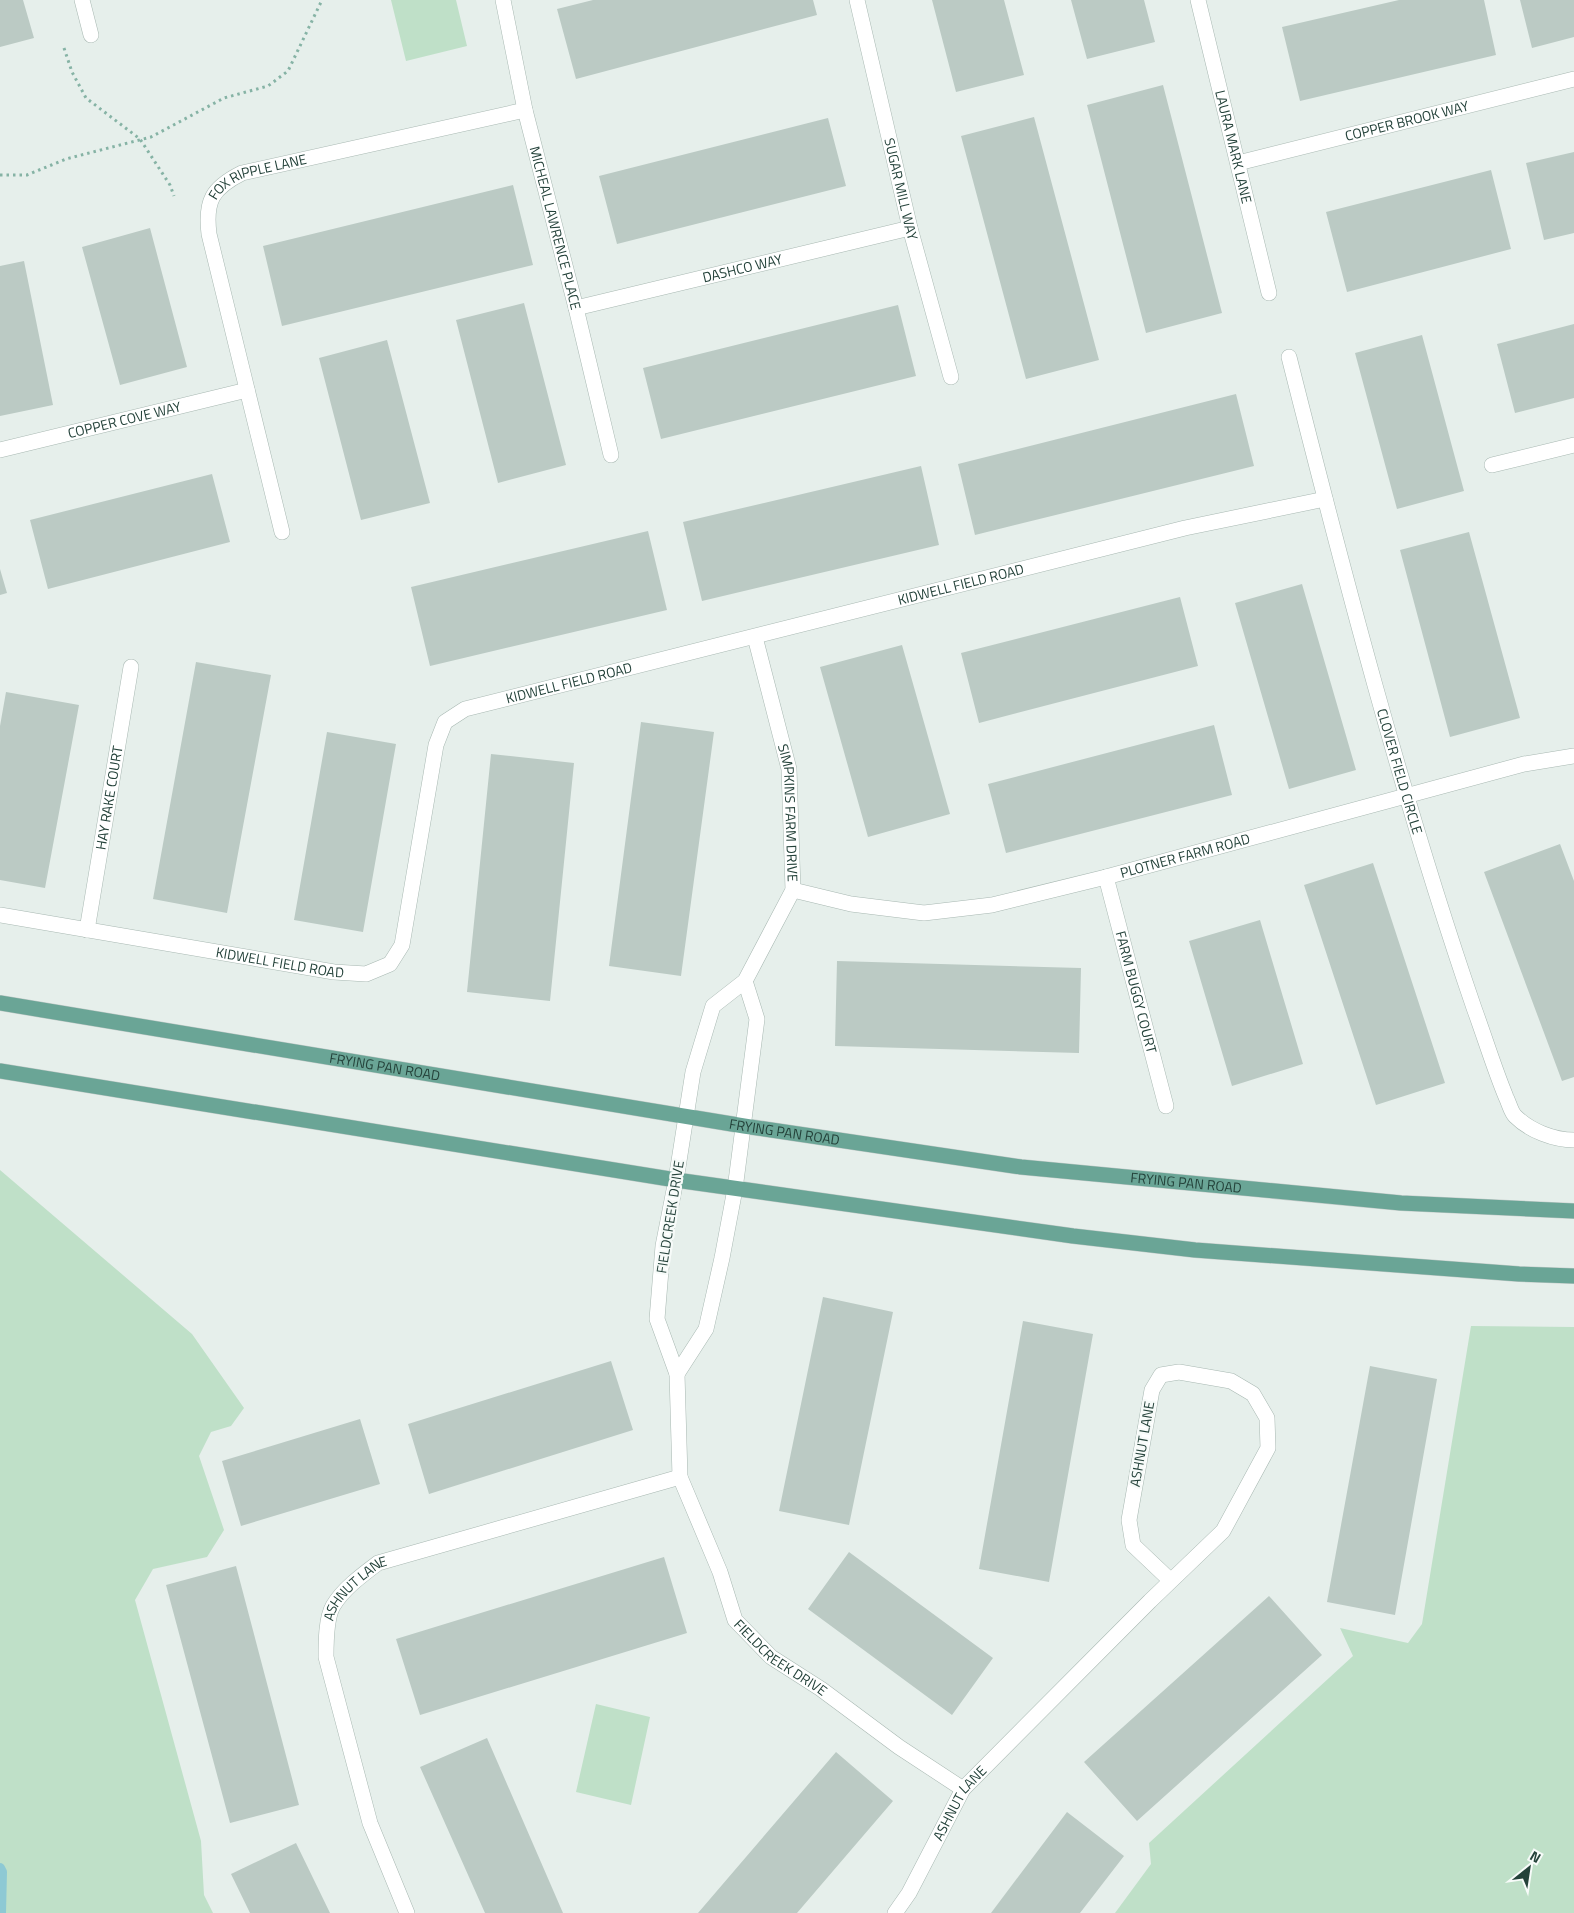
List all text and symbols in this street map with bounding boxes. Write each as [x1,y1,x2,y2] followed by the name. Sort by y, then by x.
[1210,88,1258,206] street label: LAURA MARK LANE
[1343,95,1471,146] street label: COPPER BROOK WAY
[879,136,924,243] street label: SUGAR MILL WAY
[525,144,587,312] street label: MICHEAL LAWRENCE PLACE
[202,148,309,203] street label: FOX RIPPLE LANE
[700,248,785,287] street label: DASHCO WAY
[66,395,183,443] street label: COPPER COVE WAY
[895,558,1026,610] street label: KIDWELL FIELD ROAD
[503,656,634,708] street label: KIDWELL FIELD ROAD
[1372,706,1429,837] street label: CLOVER FIELD CIRCLE
[773,742,804,882] street label: SIMPKINS FARM DRIVE
[90,744,128,851] street label: HAY RAKE COURT
[1118,828,1252,883] street label: PLOTNER FARM ROAD
[1111,929,1163,1056] street label: FARM BUGGY COURT
[214,941,345,983] street label: KIDWELL FIELD ROAD
[328,1047,442,1086] street label: FRYING PAN ROAD
[728,1113,841,1150] street label: FRYING PAN ROAD
[650,1159,689,1275] street label: FIELDCREEK DRIVE
[1130,1166,1243,1198] street label: FRYING PAN ROAD
[1124,1399,1159,1488] street label: ASHNUT LANE
[317,1550,389,1623] street label: ASHNUT LANE
[729,1614,832,1700] street label: FIELDCREEK DRIVE
[927,1760,991,1844] street label: ASHNUT LANE
[1504,1843,1554,1893] north arrow
[1526,1845,1545,1868] text: N

